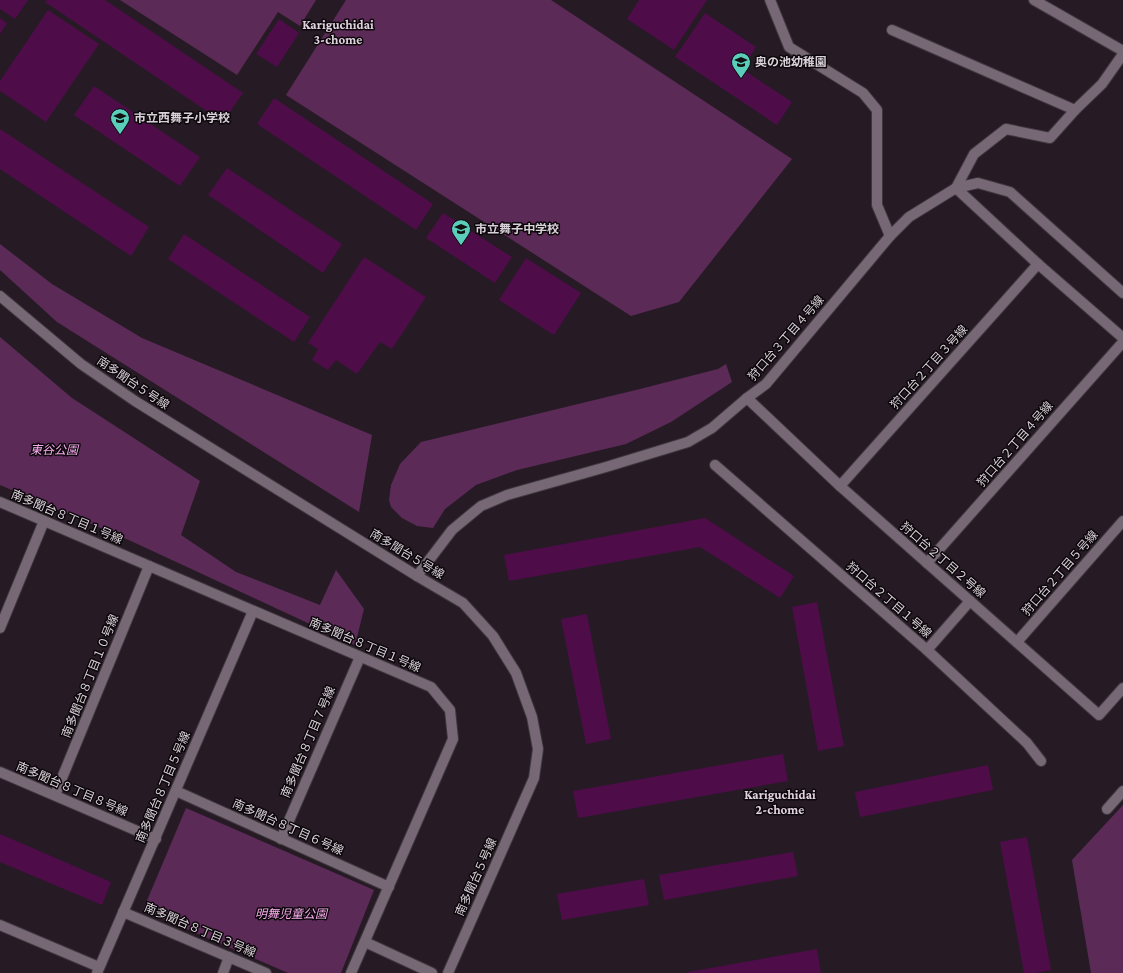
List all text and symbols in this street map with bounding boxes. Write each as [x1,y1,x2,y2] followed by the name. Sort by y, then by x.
[302,17,374,47] district label: Kariguchidai 3-chome
[730,51,752,79] school or university icon: 奥の池幼稚園
[755,55,827,69] place label: 奥の池幼稚園
[109,107,131,135] school or university icon: 市立西舞子小学校
[134,111,230,125] place label: 市立西舞子小学校
[450,218,472,246] school or university icon: 市立舞子中学校
[475,222,559,236] place label: 市立舞子中学校
[745,293,827,383] street label: 狩口台３丁目４号線
[888,322,970,412] street label: 狩口台２丁目３号線
[94,354,172,412] street label: 南多聞台５号線
[974,399,1056,489] street label: 狩口台２丁目４号線
[30,443,80,457] park label: 東谷公園
[9,487,125,547] street label: 南多聞台８丁目１号線
[898,519,988,601] street label: 狩口台２丁目２号線
[367,526,447,582] street label: 南多聞台５号線
[1019,528,1101,618] street label: 狩口台２丁目５号線
[844,559,934,641] street label: 狩口台２丁目１号線
[59,612,121,740] street label: 南多聞台８丁目１０号線
[307,615,423,675] street label: 南多聞台８丁目１号線
[278,684,338,800] street label: 南多聞台８丁目７号線
[133,729,193,845] street label: 南多聞台８丁目５号線
[14,759,130,819] street label: 南多聞台８丁目８号線
[744,787,816,817] district label: Kariguchidai 2-chome
[230,796,346,858] street label: 南多聞台８丁目６号線
[453,836,499,918] street label: 南多聞台５号線
[142,900,258,960] street label: 南多聞台８丁目３号線
[255,907,329,921] park label: 明舞児童公園

